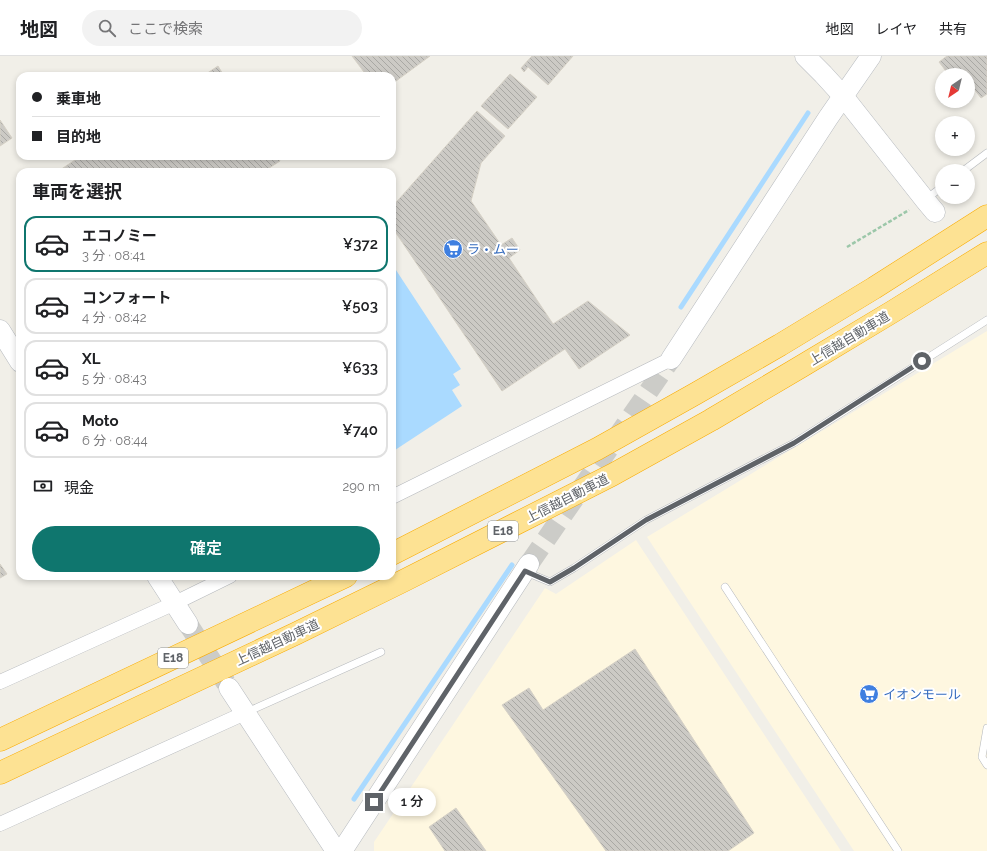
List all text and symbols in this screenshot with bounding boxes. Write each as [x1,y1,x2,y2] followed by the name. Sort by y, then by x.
[82,10,362,46] search box
[96,17,118,39] icon: search
[20,18,58,40] text: 地図
[128,20,203,38] text: ここで検索
[825,21,853,37] text: 地図
[875,21,917,37] text: レイヤ
[939,21,967,37] text: 共有
[935,68,975,108] north arrow
[935,68,975,204] map controls
[56,90,101,108] text: 乗車地
[935,116,975,156] button: +
[56,128,101,146] text: 目的地
[935,164,975,204] button: −
[32,181,122,202] text: 車両を選択
[34,226,70,262] icon: car
[82,227,157,245] text: エコノミー
[343,235,378,253] text: ¥372
[442,238,464,260] supermarket icon: ラ・ムー
[467,242,519,257] place label: ラ・ムー
[82,248,145,263] text: 3 分 · 08:41
[34,288,70,324] icon: car
[82,289,172,307] text: コンフォート
[342,297,378,315] text: ¥503
[806,309,892,368] street label: 上信越自動車道
[82,310,146,325] text: 4 分 · 08:42
[34,350,70,386] icon: car
[82,350,100,368] text: XL
[913,352,931,370] route start
[342,359,378,377] text: ¥633
[82,371,147,386] text: 5 分 · 08:43
[34,412,70,448] icon: car
[82,412,119,430] text: Moto
[342,421,378,439] text: ¥740
[82,433,148,448] text: 6 分 · 08:44
[523,471,611,526] street label: 上信越自動車道
[32,475,54,497] icon: cash
[64,479,94,497] text: 現金
[342,479,380,494] text: 290 m
[488,521,518,541] road number: E18
[32,526,380,572] button: 確定
[233,616,322,668] street label: 上信越自動車道
[158,648,188,668] road number: E18
[858,683,880,705] supermarket icon: イオンモール
[883,687,961,702] place label: イオンモール
[388,788,436,816] callout: 1 分
[365,793,383,811] route end
[401,794,423,809] text: 1 分

